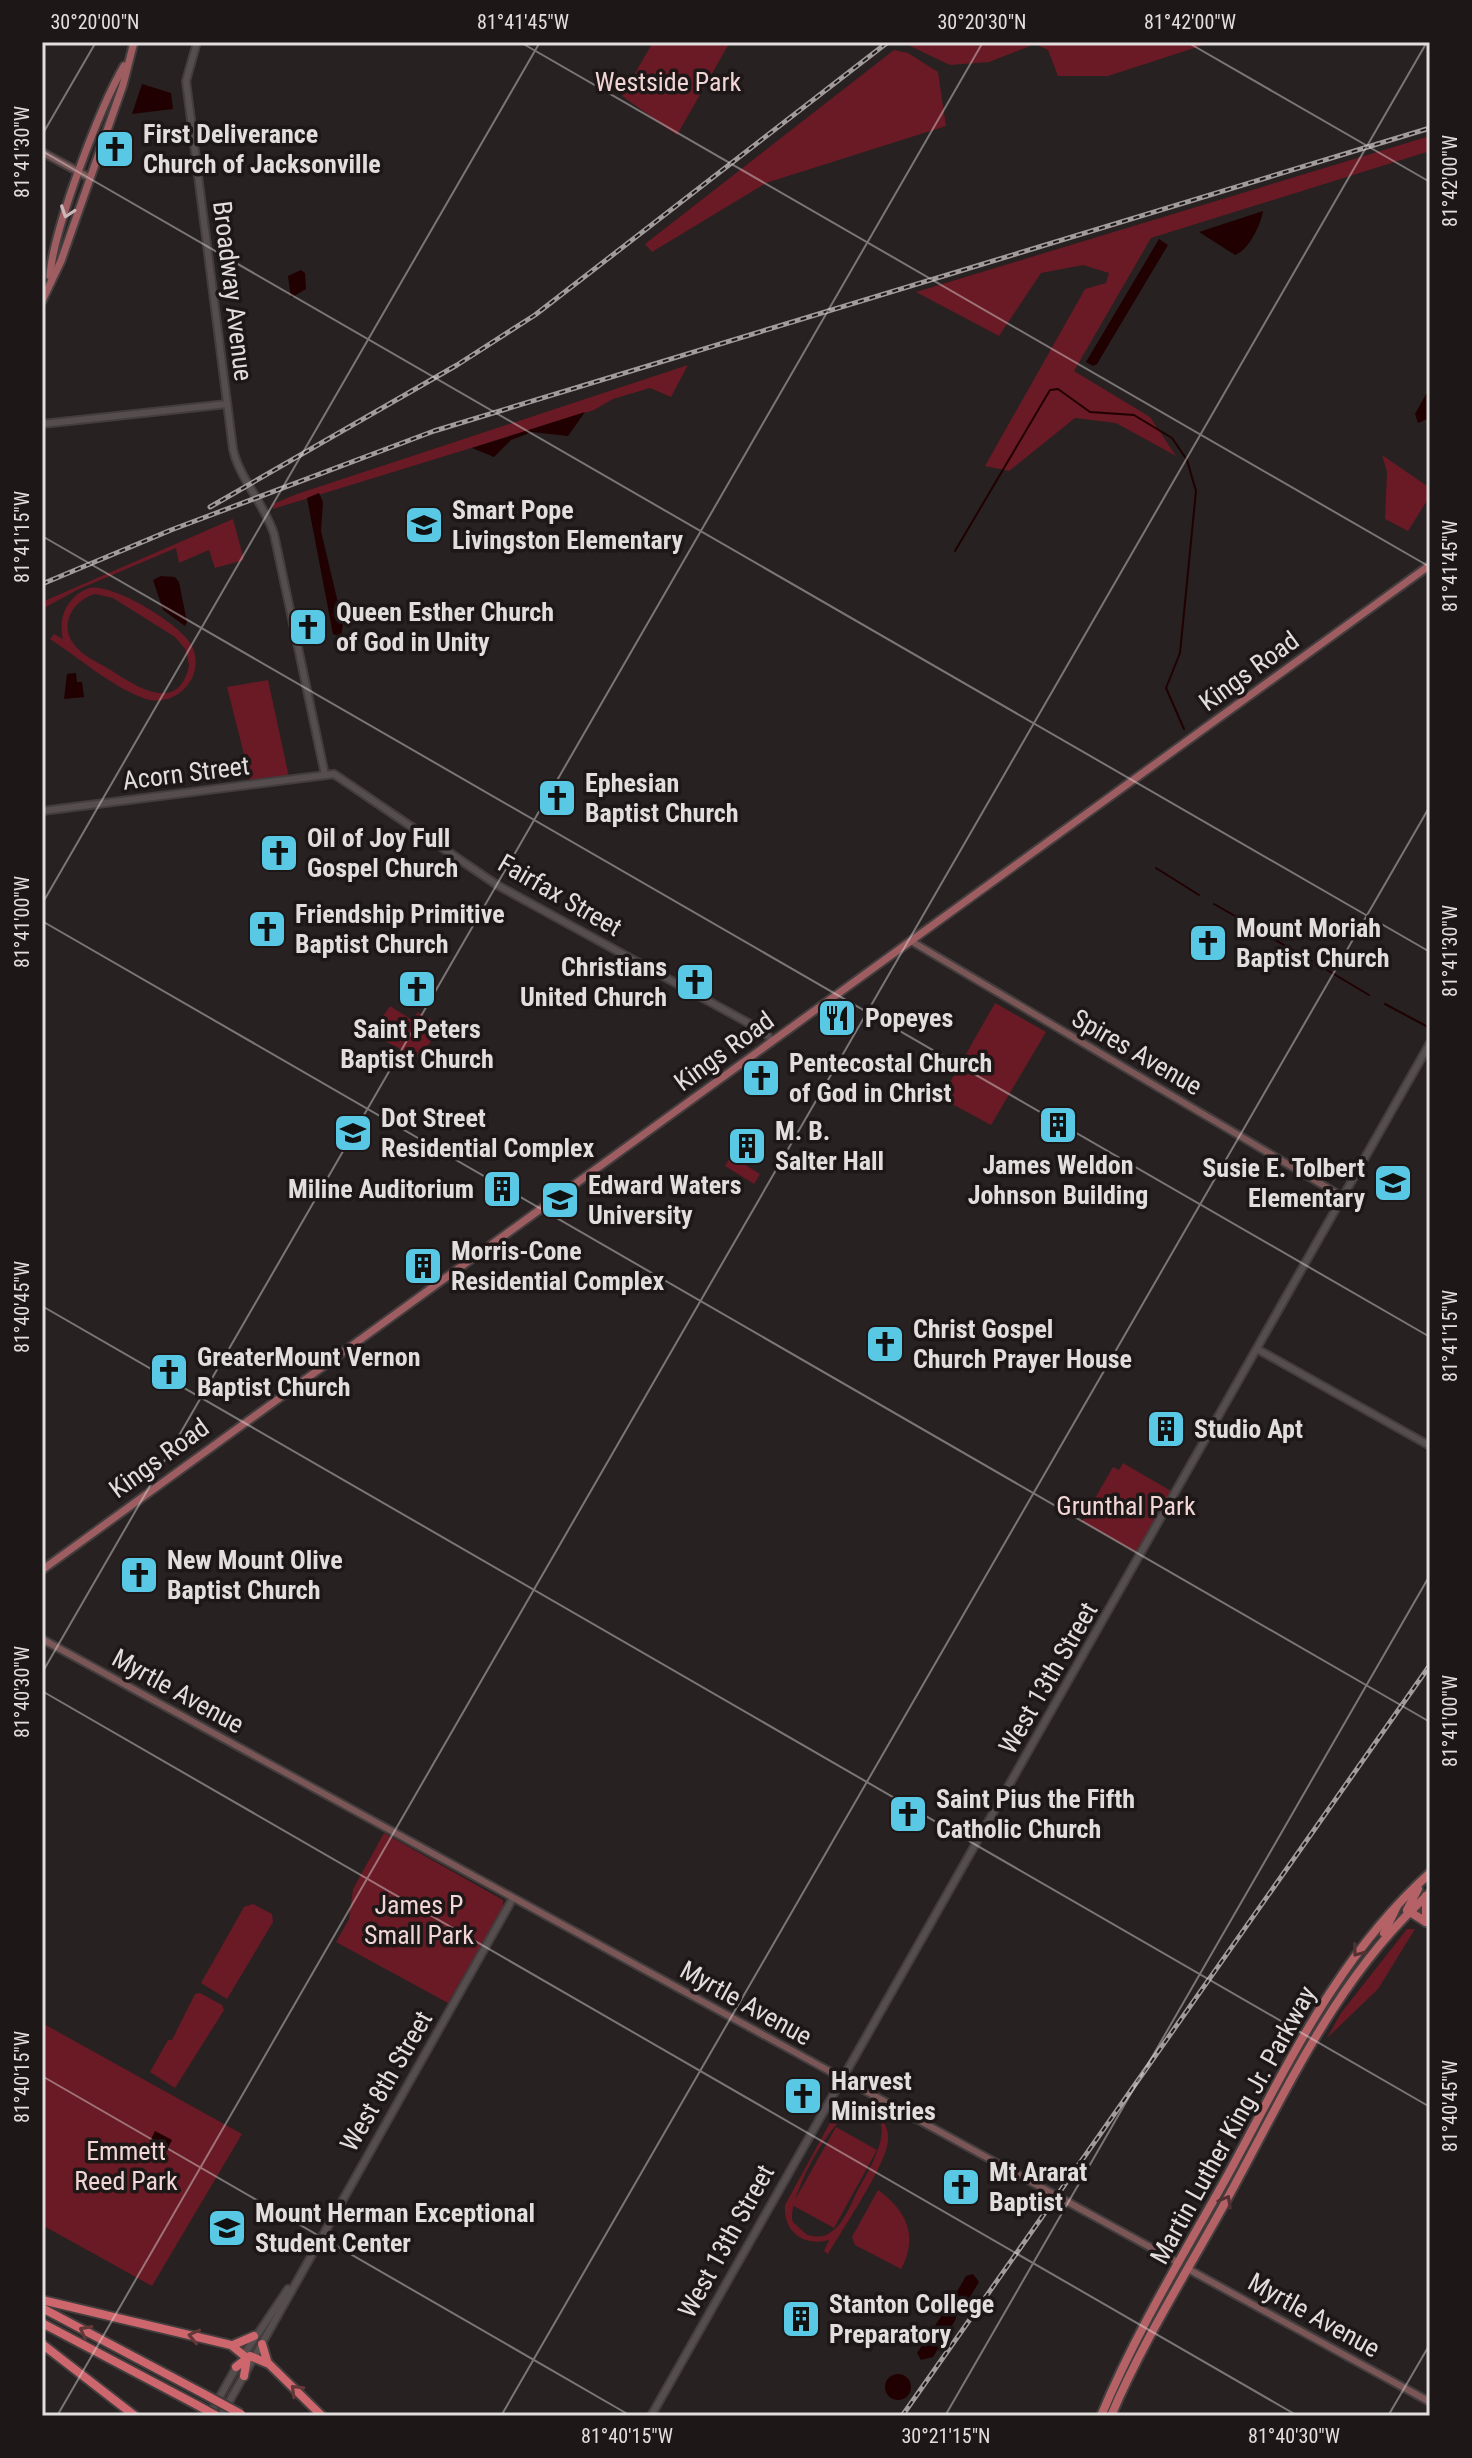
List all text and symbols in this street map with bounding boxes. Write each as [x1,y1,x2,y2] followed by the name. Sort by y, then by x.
[50,10,140,34] text: 30°20'00"N
[477,10,569,34] text: 81°41'45"W
[937,10,1027,34] text: 30°20'30"N
[1144,10,1236,34] text: 81°42'00"W
[595,67,741,97] park label: Westside Park
[10,106,34,198] text: 81°41'30"W
[143,119,381,179] place label: First Deliverance Church of Jacksonville
[94,128,136,170] church icon: First Deliverance Church of Jacksonville
[1438,135,1462,227] text: 81°42'00"W
[207,199,259,383] street label: Broadway Avenue
[60,204,77,218] one-way arrow
[10,491,34,583] text: 81°41'15"W
[452,495,684,555] place label: Smart Pope Livingston Elementary
[403,504,445,546] school or university icon: Smart Pope Livingston Elementary
[1438,520,1462,612] text: 81°41'45"W
[336,597,554,657] place label: Queen Esther Church of God in Unity
[287,606,329,648] church icon: Queen Esther Church of God in Unity
[1193,625,1305,717] street label: Kings Road
[121,750,251,796] street label: Acorn Street
[585,768,739,828] place label: Ephesian Baptist Church
[536,777,578,819] church icon: Ephesian Baptist Church
[307,823,458,883] place label: Oil of Joy Full Gospel Church
[258,832,300,874] church icon: Oil of Joy Full Gospel Church
[493,848,627,942] street label: Fairfax Street
[10,876,34,968] text: 81°41'00"W
[295,899,505,959] place label: Friendship Primitive Baptist Church
[1438,905,1462,997] text: 81°41'30"W
[246,908,288,950] church icon: Friendship Primitive Baptist Church
[1236,913,1390,973] place label: Mount Moriah Baptist Church
[1187,922,1229,964] church icon: Mount Moriah Baptist Church
[520,952,667,1012] place label: Christians United Church
[674,961,716,1003] church icon: Christians United Church
[396,968,438,1010] church icon: Saint Peters Baptist Church
[816,997,858,1039] restaurant icon: Popeyes
[865,1003,953,1033] place label: Popeyes
[1067,1003,1207,1101] street label: Spires Avenue
[668,1005,780,1097] street label: Kings Road
[340,1014,494,1074] place label: Saint Peters Baptist Church
[789,1048,992,1108] place label: Pentecostal Church of God in Christ
[740,1057,782,1099] church icon: Pentecostal Church of God in Christ
[381,1103,595,1163] place label: Dot Street Residential Complex
[1037,1104,1079,1146] building icon: James Weldon Johnson Building
[332,1112,374,1154] school or university icon: Dot Street Residential Complex
[775,1116,884,1176] place label: M. B. Salter Hall
[726,1125,768,1167] building icon: M. B. Salter Hall
[968,1150,1148,1210] place label: James Weldon Johnson Building
[1202,1153,1365,1213] place label: Susie E. Tolbert Elementary
[1372,1162,1414,1204] school or university icon: Susie E. Tolbert Elementary
[481,1168,523,1210] building icon: Miline Auditorium
[588,1170,742,1230] place label: Edward Waters University
[288,1174,474,1204] place label: Miline Auditorium
[539,1179,581,1221] school or university icon: Edward Waters University
[451,1236,665,1296] place label: Morris-Cone Residential Complex
[402,1245,444,1287] building icon: Morris-Cone Residential Complex
[10,1261,34,1353] text: 81°40'45"W
[1438,1290,1462,1382] text: 81°41'15"W
[913,1314,1132,1374] place label: Christ Gospel Church Prayer House
[864,1323,906,1365] church icon: Christ Gospel Church Prayer House
[197,1342,421,1402] place label: GreaterMount Vernon Baptist Church
[148,1351,190,1393] church icon: GreaterMount Vernon Baptist Church
[1145,1408,1187,1450] building icon: Studio Apt
[103,1412,215,1504] street label: Kings Road
[1194,1414,1303,1444] place label: Studio Apt
[1056,1491,1196,1521] park label: Grunthal Park
[167,1545,343,1605] place label: New Mount Olive Baptist Church
[118,1554,160,1596] church icon: New Mount Olive Baptist Church
[993,1597,1103,1759] street label: West 13th Street
[107,1643,249,1739] street label: Myrtle Avenue
[10,1646,34,1738] text: 81°40'30"W
[1438,1675,1462,1767] text: 81°41'00"W
[936,1784,1135,1844] place label: Saint Pius the Fifth Catholic Church
[887,1793,929,1835] church icon: Saint Pius the Fifth Catholic Church
[364,1890,474,1950] park label: James P Small Park
[1353,1942,1367,1956] one-way arrow
[675,1955,817,2051] street label: Myrtle Avenue
[1144,1981,1322,2269] street label: Martin Luther King Jr. Parkway
[334,2005,438,2157] street label: West 8th Street
[10,2031,34,2123] text: 81°40'15"W
[1438,2060,1462,2152] text: 81°40'45"W
[831,2066,936,2126] place label: Harvest Ministries
[782,2075,824,2117] church icon: Harvest Ministries
[74,2136,178,2196] park label: Emmett Reed Park
[989,2157,1087,2217] place label: Mt Ararat Baptist
[672,2159,780,2323] street label: West 13th Street
[940,2166,982,2208] church icon: Mt Ararat Baptist
[1216,2195,1232,2209] one-way arrow
[255,2198,535,2258] place label: Mount Herman Exceptional Student Center
[206,2207,248,2249] school or university icon: Mount Herman Exceptional Student Center
[1243,2267,1385,2363] street label: Myrtle Avenue
[829,2289,994,2349] place label: Stanton College Preparatory
[780,2298,822,2340] building icon: Stanton College Preparatory
[79,2326,94,2341] one-way arrow
[187,2328,201,2345] one-way arrow
[291,2385,305,2399] one-way arrow
[581,2424,673,2448] text: 81°40'15"W
[901,2424,991,2448] text: 30°21'15"N
[1248,2424,1340,2448] text: 81°40'30"W

